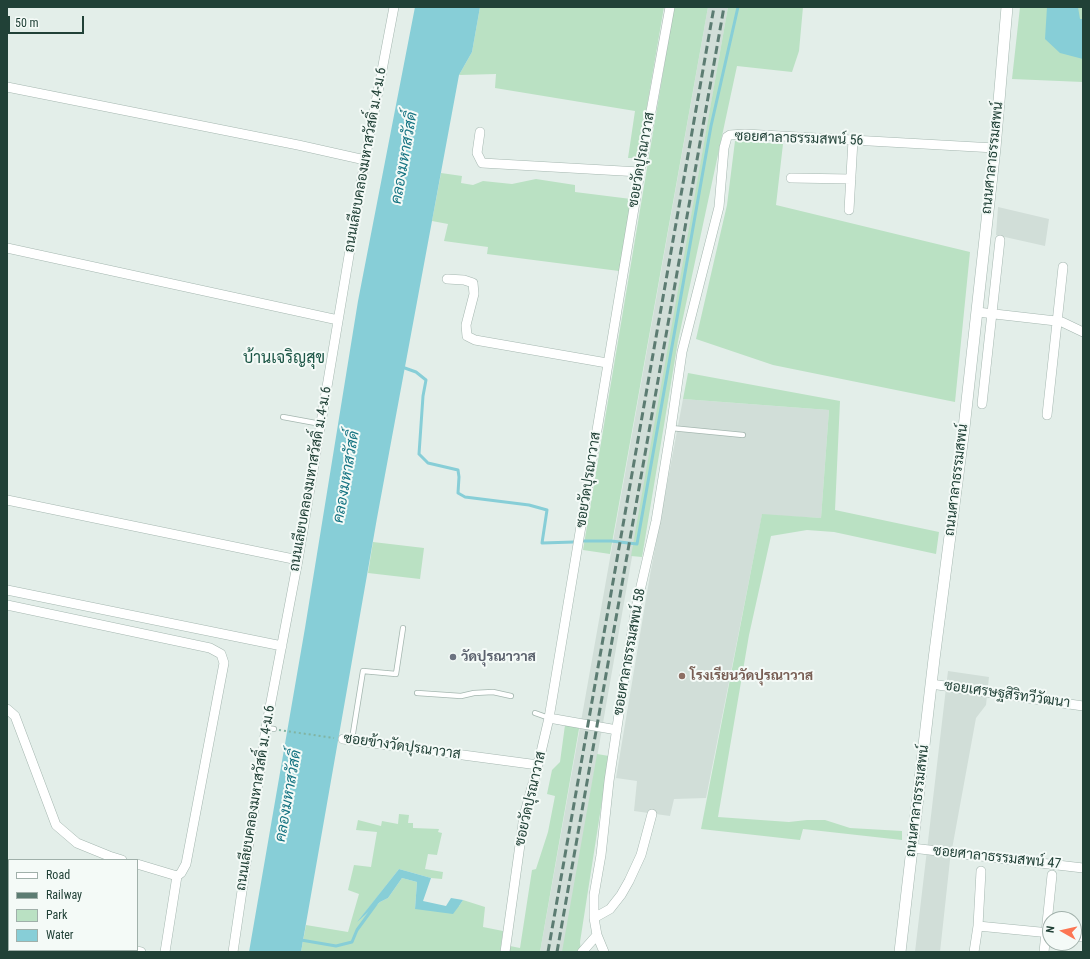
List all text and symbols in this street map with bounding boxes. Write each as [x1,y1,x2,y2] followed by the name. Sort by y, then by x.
[10,8,86,34] scale bar
[15,16,39,30] text: 50 m
[341,66,391,254] street label: ถนนเลียบคลองมหาสวัสดิ์ ม.4-ม.6
[979,101,1007,215] street label: ถนนศาลาธรรมสพน์
[388,110,422,206] water label: คลองมหาสวัสดิ์
[625,111,659,209] street label: ซอยวัดปุรณาวาส
[734,128,864,150] street label: ซอยศาลาธรรมสพน์ 56
[243,349,325,369] district label: บ้านเจริญสุข
[286,385,336,573] street label: ถนนเลียบคลองมหาสวัสดิ์ ม.4-ม.6
[942,423,972,537] street label: ถนนศาลาธรรมสพน์
[330,429,364,525] water label: คลองมหาสวัสดิ์
[573,431,605,529] street label: ซอยวัดปุรณาวาส
[611,587,649,717] street label: ซอยศาลาธรรมสพน์ 58
[461,649,536,665] place label: วัดปุรณาวาส
[448,652,458,662] marker: วัดปุรณาวาส
[690,668,813,684] place label: โรงเรียนวัดปุรณาวาส
[677,671,687,681] marker: โรงเรียนวัดปุรณาวาส
[943,678,1071,712] street label: ซอยเศรษฐสิริทวีวัฒนา
[233,704,279,892] street label: ถนนเลียบคลองมหาสวัสดิ์ ม.4-ม.6
[342,730,462,764] street label: ซอยข้างวัดปุรณาวาส
[903,744,933,858] street label: ถนนศาลาธรรมสพน์
[272,748,306,844] water label: คลองมหาสวัสดิ์
[512,750,550,848] street label: ซอยวัดปุรณาวาส
[932,843,1062,873] street label: ซอยศาลาธรรมสพน์ 47
[8,859,138,951] legend
[46,868,70,882] text: Road
[46,888,82,902] text: Railway
[46,908,67,922] text: Park
[1042,911,1082,951] north arrow
[1044,925,1058,934] text: N
[46,928,74,942] text: Water

